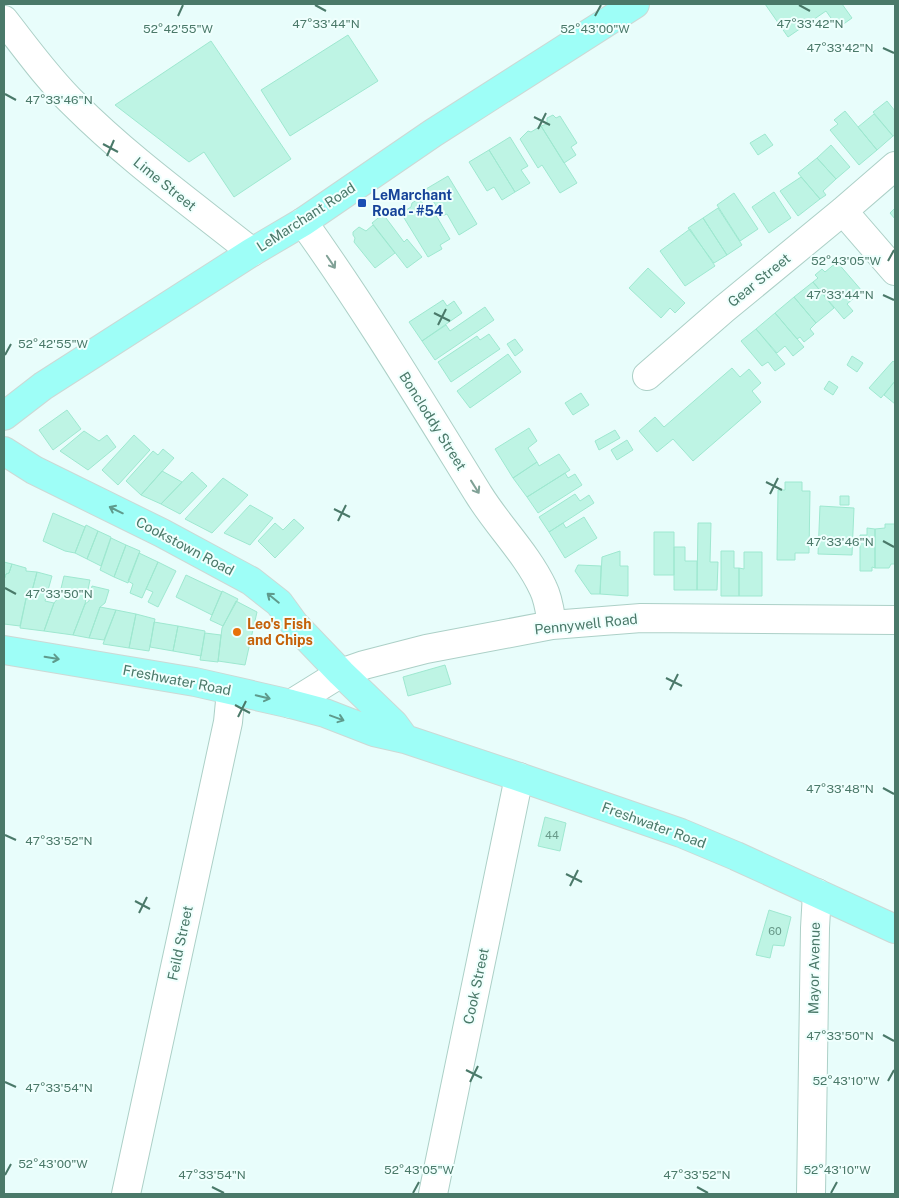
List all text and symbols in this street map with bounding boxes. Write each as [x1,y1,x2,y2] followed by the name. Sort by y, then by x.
[292,17,360,31] text: 47°33'44"N
[776,17,844,31] text: 47°33'42"N
[143,22,214,36] text: 52°42'55"W
[560,22,630,36] text: 52°43'00"W
[806,41,874,55] text: 47°33'42"N
[25,93,93,107] text: 47°33'46"N
[130,154,200,214] street label: Lime Street
[254,179,358,255] street label: LeMarchant Road
[372,187,452,219] place label: LeMarchant Road - #54
[356,197,368,209] marker: LeMarchant Road - #54
[725,250,793,310] street label: Gear Street
[811,254,882,268] text: 52°43'05"W
[325,255,336,269] one-way arrow
[806,288,874,302] text: 47°33'44"N
[18,337,89,351] text: 52°42'55"W
[396,369,470,473] street label: Boncloddy Street
[470,480,480,494] one-way arrow
[109,505,124,515] one-way arrow
[133,513,237,579] street label: Cookstown Road
[806,535,874,549] text: 47°33'46"N
[25,587,93,601] text: 47°33'50"N
[267,592,280,603] one-way arrow
[534,611,638,637] street label: Pennywell Road
[247,616,313,648] place label: Leo's Fish and Chips
[231,626,243,638] marker: Leo's Fish and Chips
[43,654,59,664] one-way arrow
[122,662,232,698] street label: Freshwater Road
[255,693,271,702] one-way arrow
[329,714,344,723] one-way arrow
[806,782,874,796] text: 47°33'48"N
[600,799,708,851] street label: Freshwater Road
[545,829,559,841] house number: 44
[25,834,93,848] text: 47°33'52"N
[164,904,196,982] street label: Feild Street
[805,922,823,1014] street label: Mayor Avenue
[768,925,782,937] house number: 60
[460,946,492,1026] street label: Cook Street
[806,1029,874,1043] text: 47°33'50"N
[812,1074,880,1088] text: 52°43'10"W
[25,1081,93,1095] text: 47°33'54"N
[18,1157,88,1171] text: 52°43'00"W
[384,1163,455,1177] text: 52°43'05"W
[803,1163,871,1177] text: 52°43'10"W
[178,1168,246,1182] text: 47°33'54"N
[663,1168,731,1182] text: 47°33'52"N

